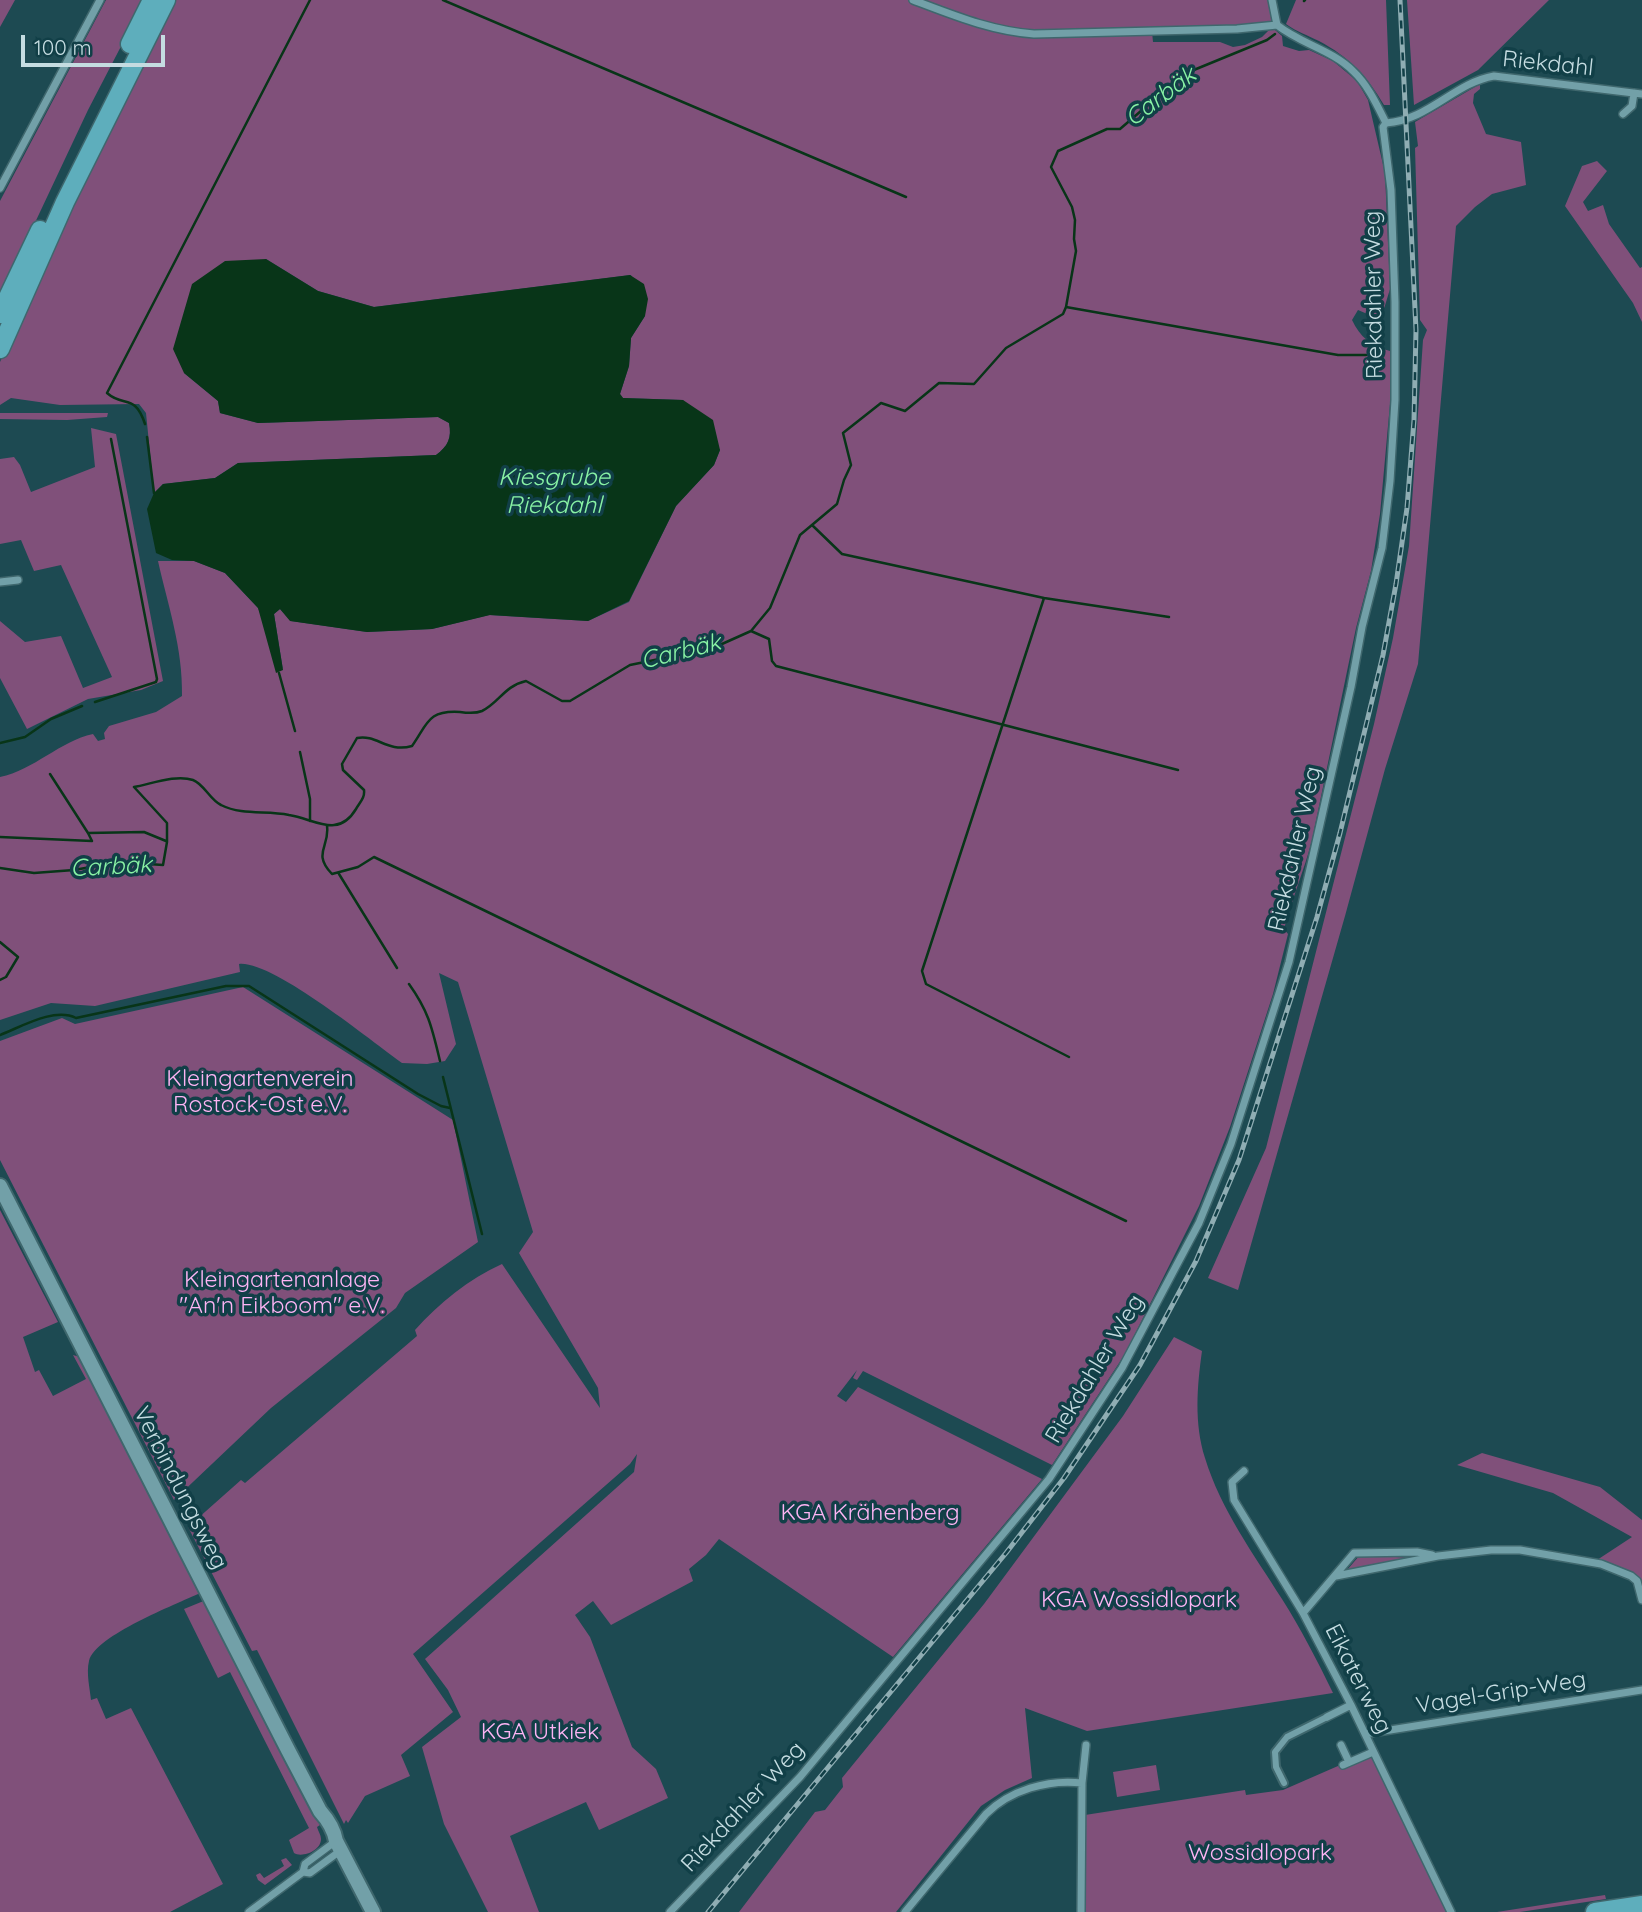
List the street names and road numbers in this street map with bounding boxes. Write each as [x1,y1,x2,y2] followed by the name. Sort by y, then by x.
[1501,46,1595,82] street label: Riekdahl
[1359,211,1389,379] street label: Riekdahler Weg
[1263,764,1327,934] street label: Riekdahler Weg
[1040,1290,1150,1448] street label: Riekdahler Weg
[127,1402,233,1574] street label: Verbindungsweg
[1319,1620,1397,1738] street label: Eikaterweg
[1414,1666,1588,1720] street label: Vagel-Grip-Weg
[675,1736,811,1878] street label: Riekdahler Weg

